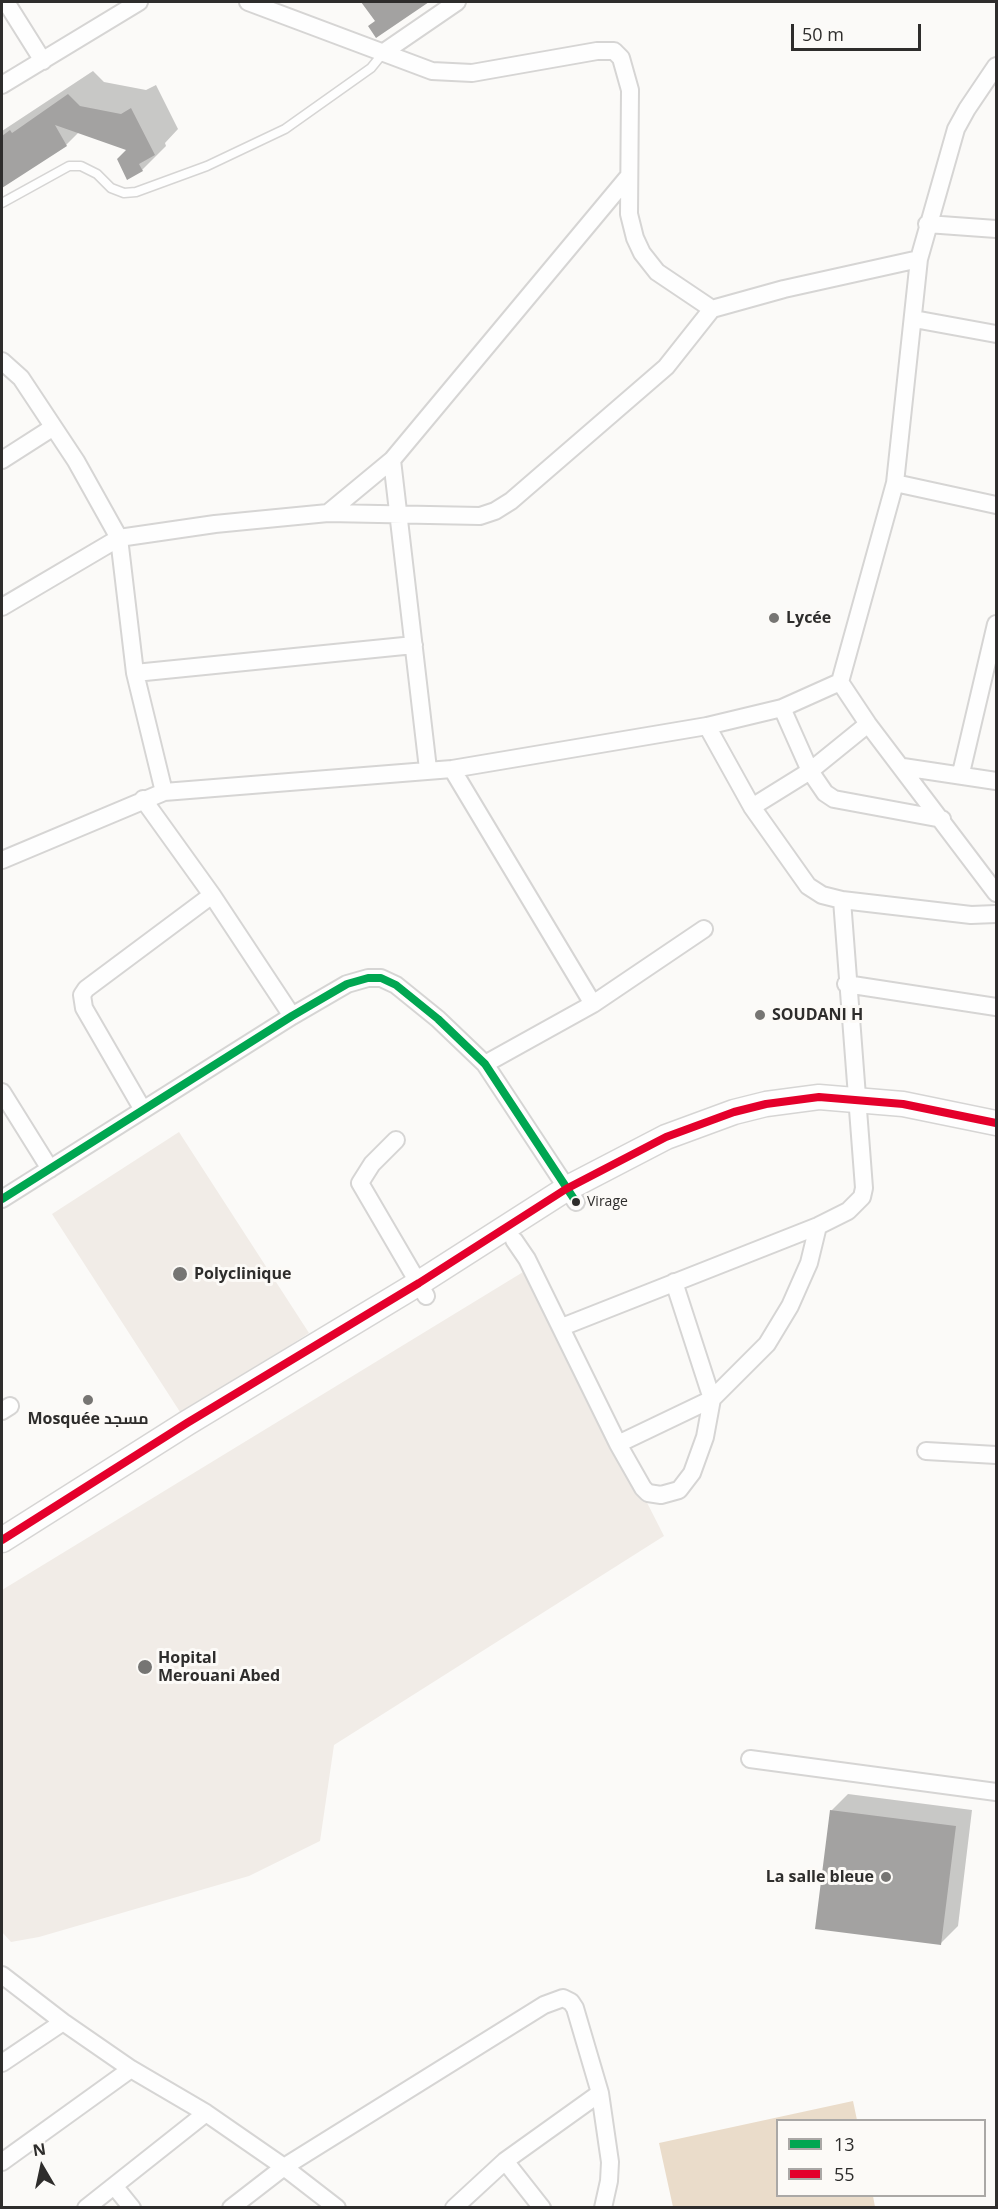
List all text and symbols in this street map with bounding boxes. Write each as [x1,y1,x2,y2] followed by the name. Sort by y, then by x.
[794,12,924,50] scale bar
[802,22,844,46] text: 50 m
[786,608,831,628] place label: Lycée
[767,611,781,625] marker: Lycée
[772,1005,863,1025] place label: SOUDANI H
[753,1008,767,1022] marker: SOUDANI H
[587,1194,628,1210] place label: Virage
[570,1196,582,1208] marker: Virage
[194,1264,291,1284] place label: Polyclinique
[171,1265,189,1283] marker: Polyclinique
[81,1393,95,1407] marker: Mosquée مسجد
[27,1409,149,1429] place label: Mosquée مسجد
[158,1648,280,1686] place label: Hopital Merouani Abed
[136,1658,154,1676] marker: Hopital Merouani Abed
[766,1867,874,1887] place label: La salle bleue
[879,1870,893,1884] marker: La salle bleue
[776,2119,986,2197] legend
[834,2132,855,2156] text: 13
[12,2137,72,2197] north arrow
[31,2137,47,2161] text: N
[834,2162,855,2186] text: 55

